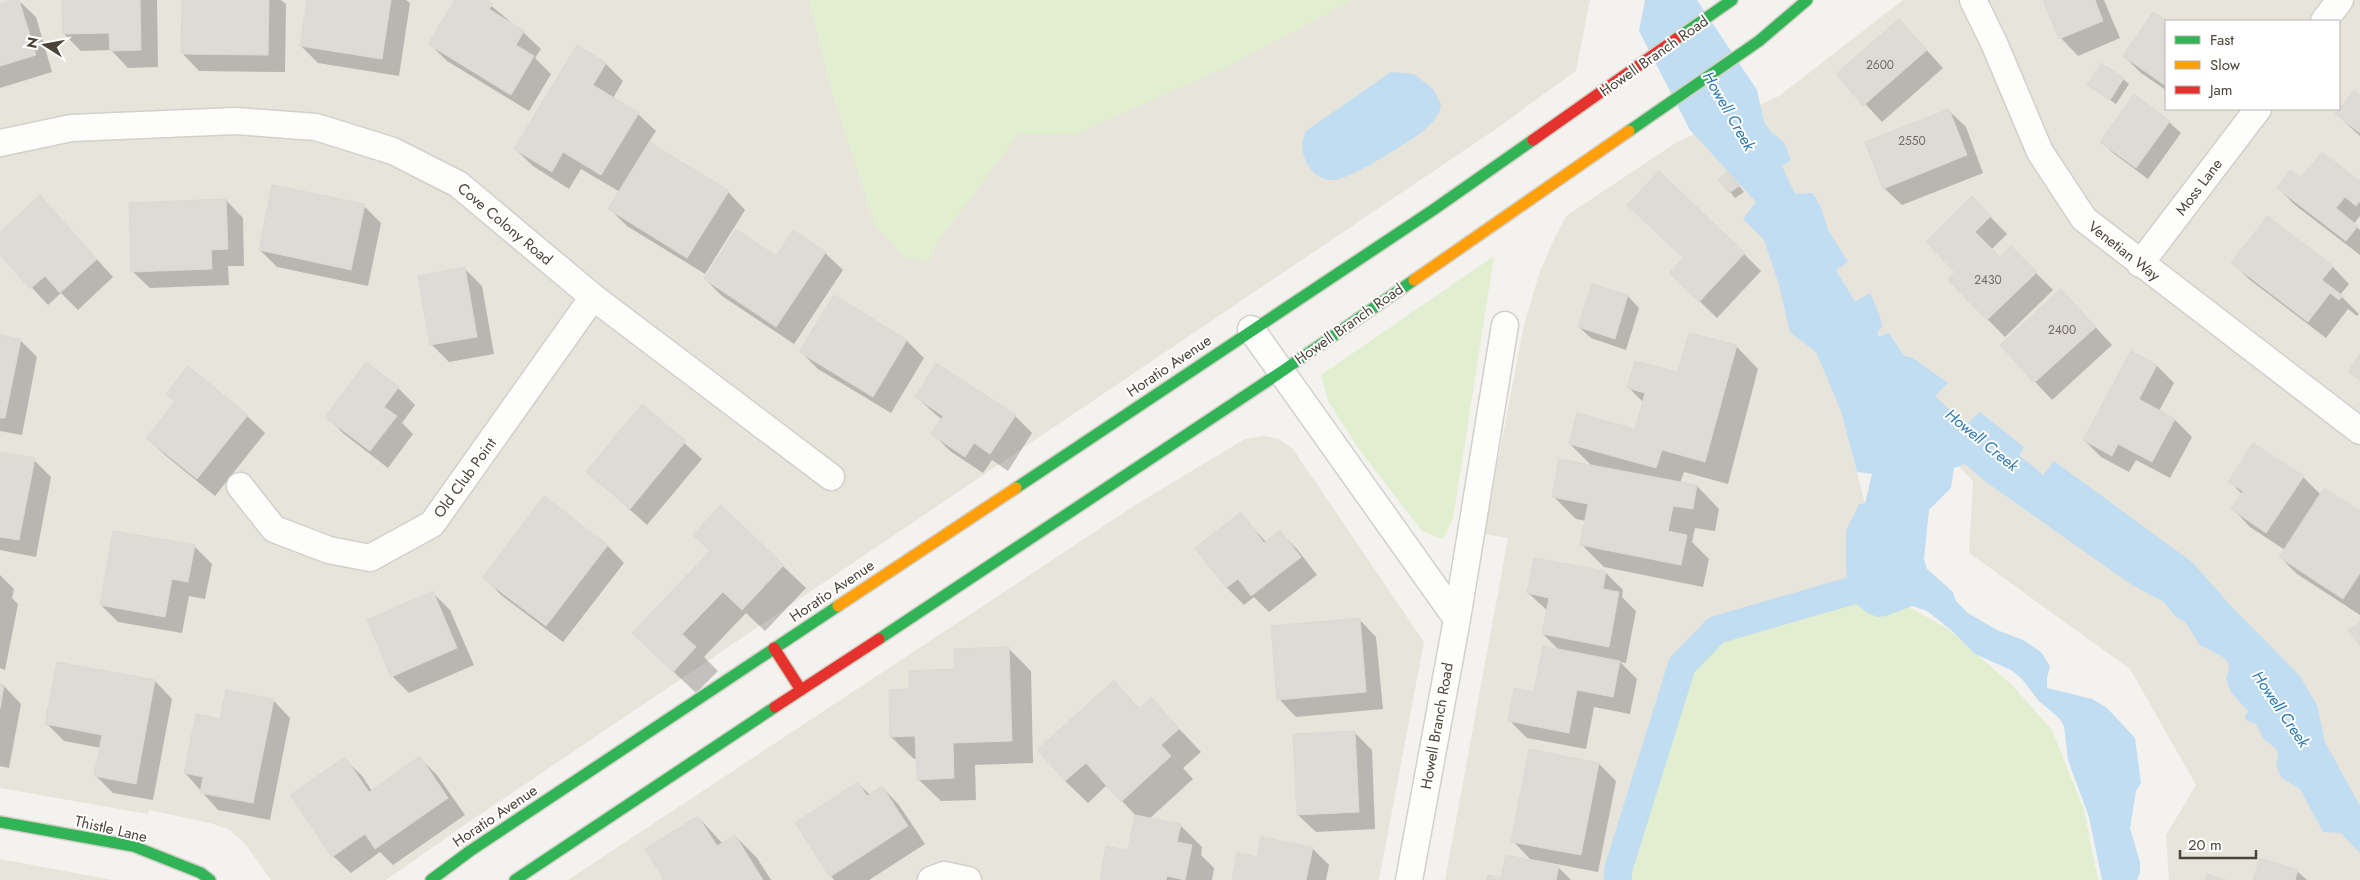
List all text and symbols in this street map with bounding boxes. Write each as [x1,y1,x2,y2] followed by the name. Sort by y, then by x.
[1595,10,1713,102] street label: Howell Branch Road
[20,20,70,70] north arrow
[2165,20,2340,110] legend
[2210,29,2234,51] text: Fast
[21,35,43,50] text: N
[2210,54,2241,76] text: Slow
[1866,56,1894,74] house number: 2600
[1697,67,1762,156] water label: Howell Creek
[2208,79,2233,101] text: Jam
[1898,132,1926,150] house number: 2550
[2170,154,2228,220] street label: Moss Lane
[453,178,557,270] street label: Cove Colony Road
[2083,216,2165,286] street label: Venetian Way
[1974,271,2002,289] house number: 2430
[1290,278,1408,370] street label: Howell Branch Road
[2048,321,2076,339] house number: 2400
[1122,329,1216,403] street label: Horatio Avenue
[1940,403,2024,477] water label: Howell Creek
[428,433,502,523] street label: Old Club Point
[785,554,879,628] street label: Horatio Avenue
[1415,661,1459,791] street label: Howell Branch Road
[2247,666,2316,753] water label: Howell Creek
[448,779,542,853] street label: Horatio Avenue
[73,810,150,848] street label: Thistle Lane
[2180,828,2256,860] scale bar
[2188,834,2222,856] text: 20 m

